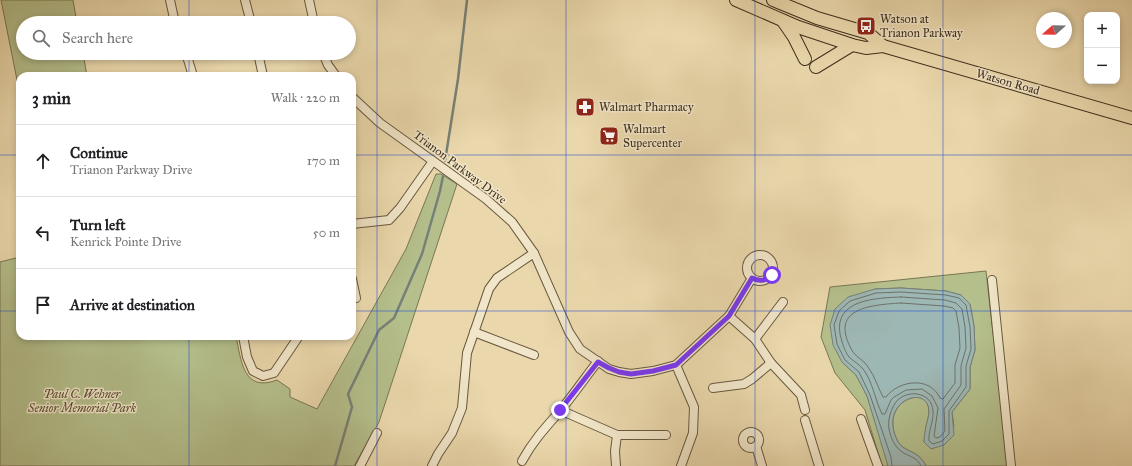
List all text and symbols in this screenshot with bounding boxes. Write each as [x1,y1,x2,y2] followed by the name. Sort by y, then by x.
[880,12,963,40] place label: Watson at Trianon Parkway
[1036,12,1072,48] north arrow
[1084,12,1120,84] map controls
[1084,12,1120,48] button: +
[855,15,877,37] bus stop icon: Watson at Trianon Parkway
[16,16,356,60] search box
[30,27,52,49] icon: search
[62,29,133,47] text: Search here
[1084,48,1120,84] button: −
[975,66,1041,98] street label: Watson Road
[32,88,71,109] text: 3 min
[271,90,340,106] text: Walk · 220 m
[574,96,596,118] pharmacy icon: Walmart Pharmacy
[599,100,694,114] place label: Walmart Pharmacy
[623,122,682,150] place label: Walmart Supercenter
[598,125,620,147] supermarket icon: Walmart Supercenter
[411,127,509,207] street label: Trianon Parkway Drive
[70,144,128,162] text: Continue
[32,150,54,172] icon: ahead
[307,153,340,169] text: 170 m
[70,162,192,178] text: Trianon Parkway Drive
[70,216,126,234] text: Turn left
[32,222,54,244] icon: left
[313,225,340,241] text: 50 m
[70,234,181,250] text: Kenrick Pointe Drive
[763,266,781,284] route start
[32,294,54,316] icon: arrive
[70,296,195,314] text: Arrive at destination
[27,387,137,415] park label: Paul C. Wehner Senior Memorial Park
[551,401,569,419] route end

